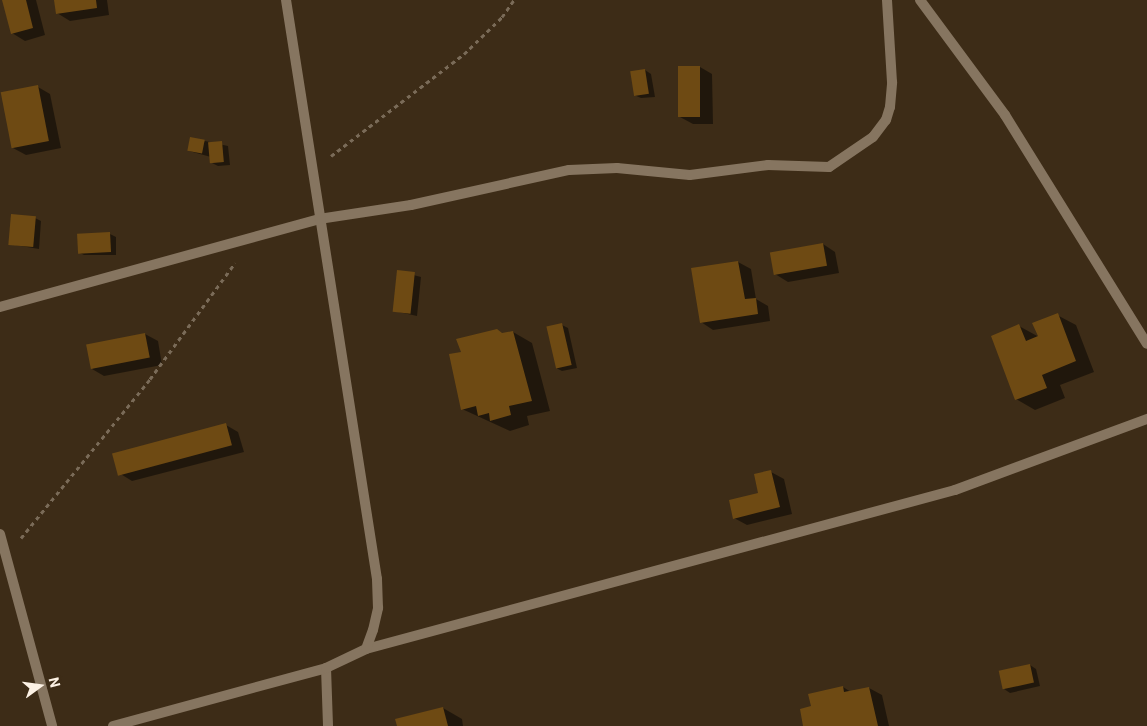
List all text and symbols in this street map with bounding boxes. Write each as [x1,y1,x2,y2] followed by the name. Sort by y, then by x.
[15,661,65,711] north arrow
[46,676,64,689] text: N

